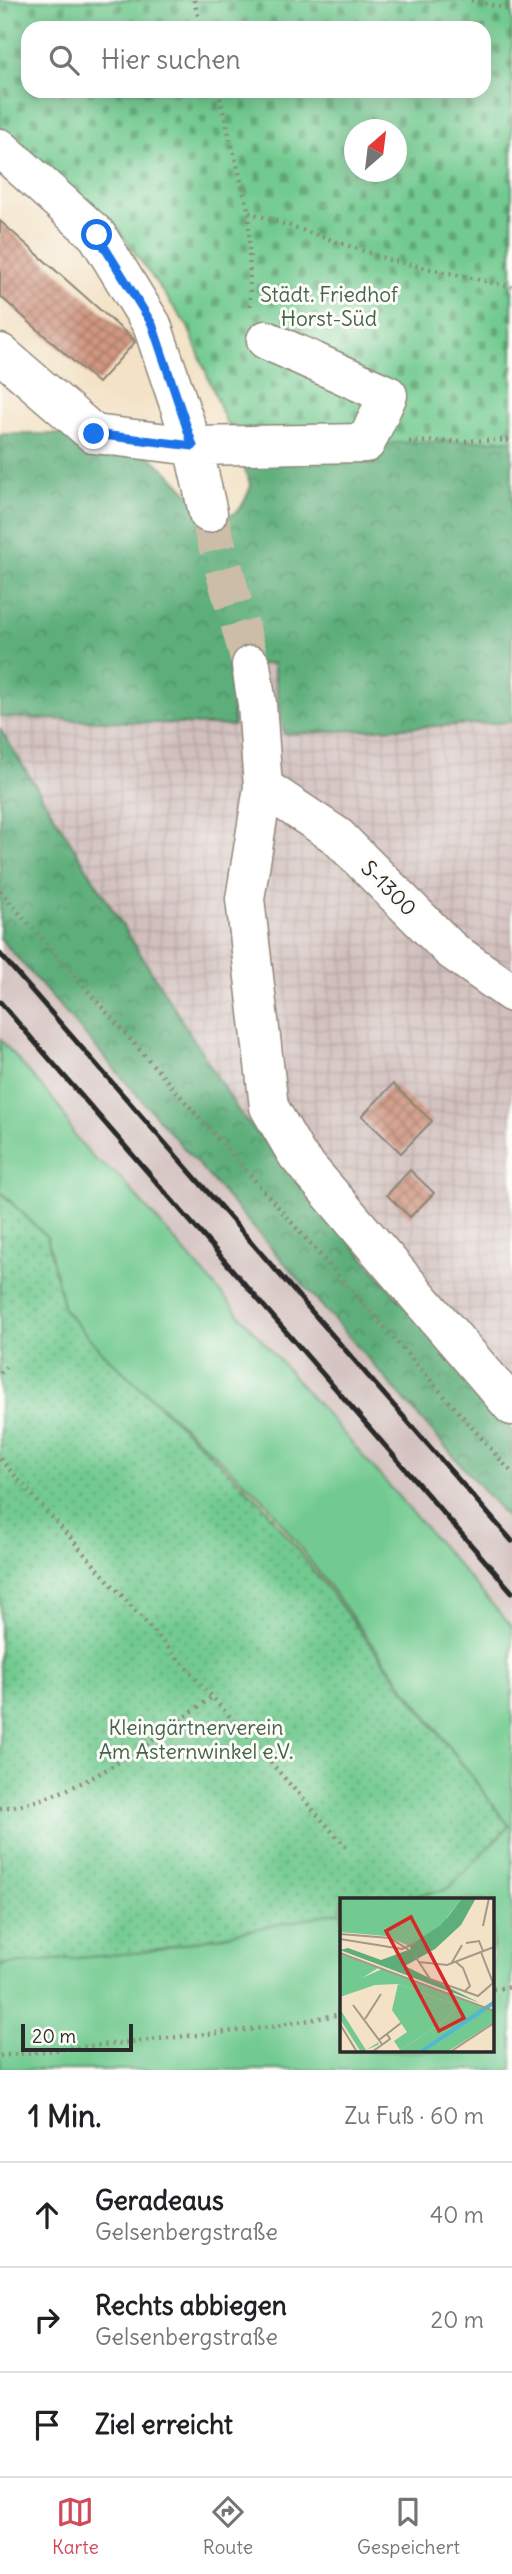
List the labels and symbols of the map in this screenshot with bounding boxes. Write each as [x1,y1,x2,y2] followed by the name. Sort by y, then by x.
[344,119,407,182] north arrow
[81,219,112,250] route start
[260,281,399,332] park label: Städt. Friedhof Horst-Süd
[78,418,109,449] route end
[356,855,422,921] street label: S-1300
[99,1714,293,1765] park label: Kleingärtnerverein Am Asternwinkel e.V.
[340,1898,494,2052] inset map
[21,2021,133,2053] scale bar

